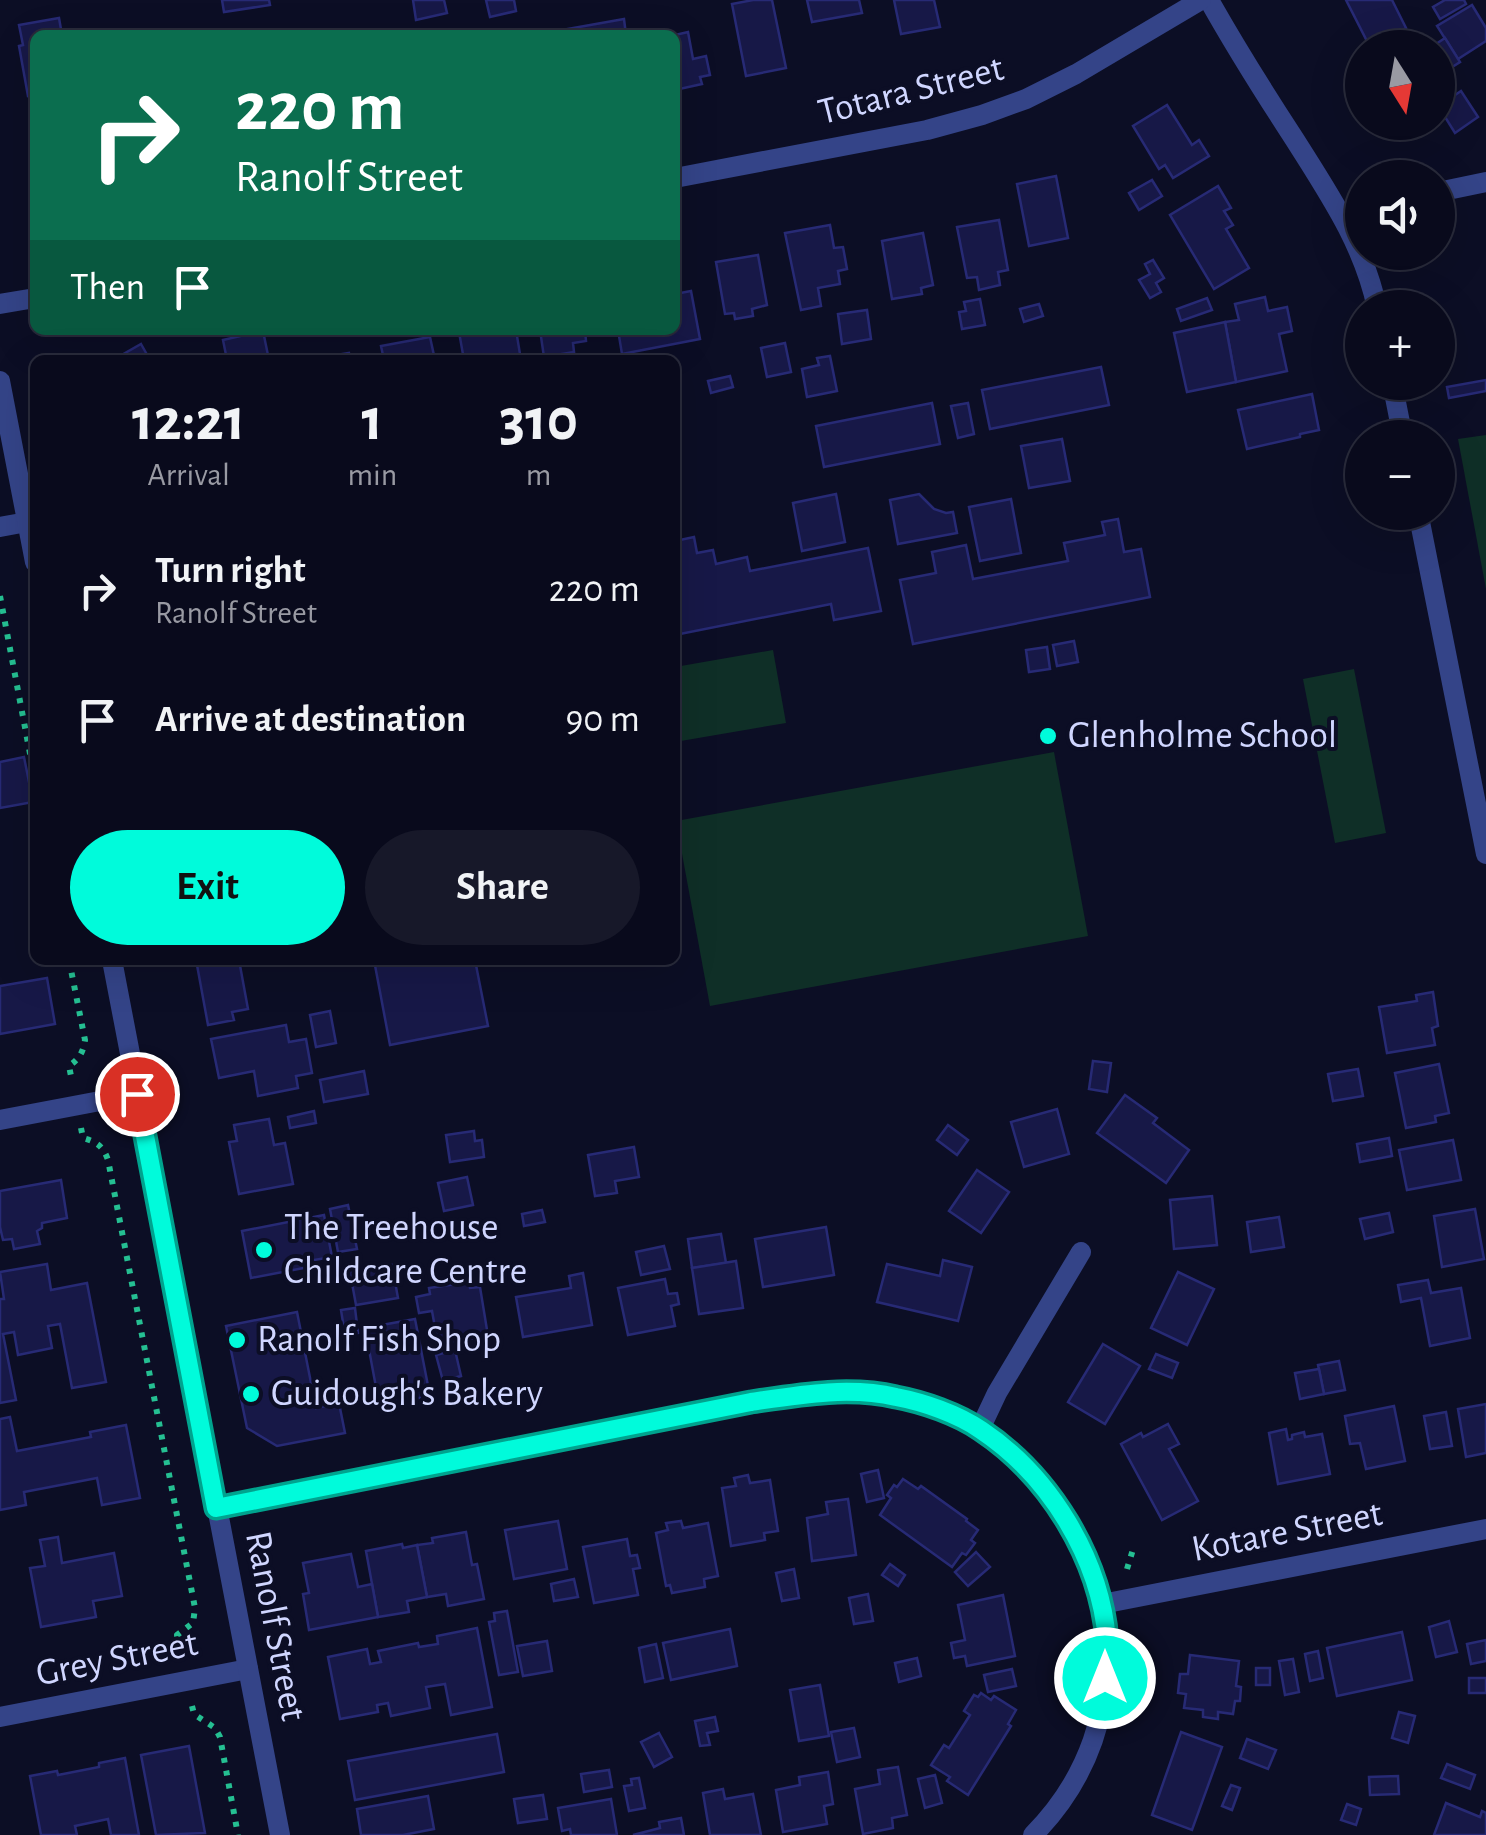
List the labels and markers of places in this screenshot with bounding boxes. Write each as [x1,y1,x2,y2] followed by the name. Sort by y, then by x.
[1068,717,1337,755] place label: Glenholme School
[1037,725,1059,747] marker: Glenholme School
[95,1052,180,1137] pin
[284,1209,527,1291] place label: The Treehouse Childcare Centre
[253,1239,275,1261] marker: The Treehouse Childcare Centre
[257,1321,501,1359] place label: Ranolf Fish Shop
[226,1329,248,1351] marker: Ranolf Fish Shop
[271,1375,543,1413] place label: Guidough's Bakery
[240,1383,262,1405] marker: Guidough's Bakery

